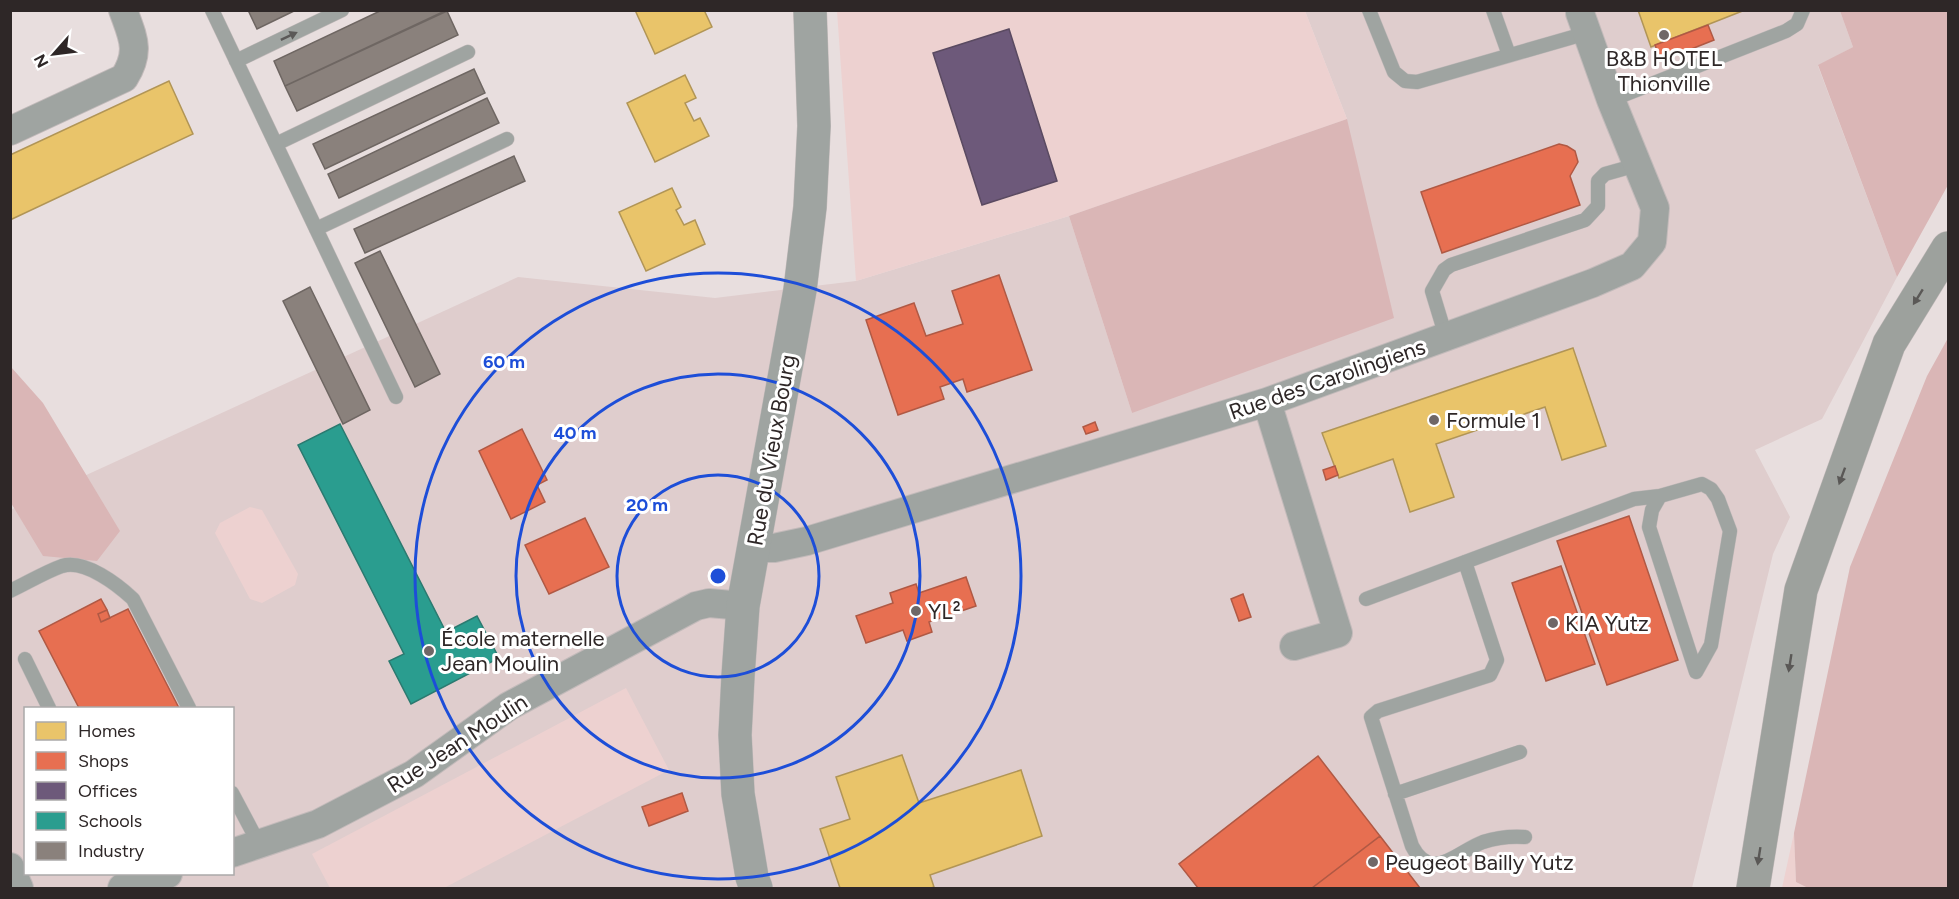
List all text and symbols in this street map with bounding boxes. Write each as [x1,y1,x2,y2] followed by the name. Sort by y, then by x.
[24,24,84,84] north arrow
[1657,28,1671,42] marker: B&B HOTEL Thionville
[280,31,297,40] one-way arrow
[1606,45,1723,97] place label: B&B HOTEL Thionville
[30,51,52,71] text: N
[1912,289,1923,305] one-way arrow
[1225,333,1429,426] street label: Rue des Carolingiens
[483,351,525,373] text: 60 m
[741,352,802,548] street label: Rue du Vieux Bourg
[1446,407,1540,434] place label: Formule 1
[1427,413,1441,427] marker: Formule 1
[553,422,597,444] text: 40 m
[1836,467,1846,485] one-way arrow
[626,494,668,516] text: 20 m
[708,566,728,586] centre of rings
[928,598,961,625] place label: YL²
[909,604,923,618] marker: YL²
[1565,610,1649,637] place label: KIA Yutz
[1546,616,1560,630] marker: KIA Yutz
[441,625,605,677] place label: École maternelle Jean Moulin
[422,644,436,658] marker: École maternelle Jean Moulin
[1785,654,1794,673] one-way arrow
[382,688,532,799] street label: Rue Jean Moulin
[24,707,234,875] legend
[78,720,136,742] text: Homes
[78,750,129,772] text: Shops
[78,780,137,802] text: Offices
[78,810,142,832] text: Schools
[78,840,145,862] text: Industry
[1754,846,1763,865] one-way arrow
[1385,849,1574,876] place label: Peugeot Bailly Yutz
[1366,855,1380,869] marker: Peugeot Bailly Yutz

